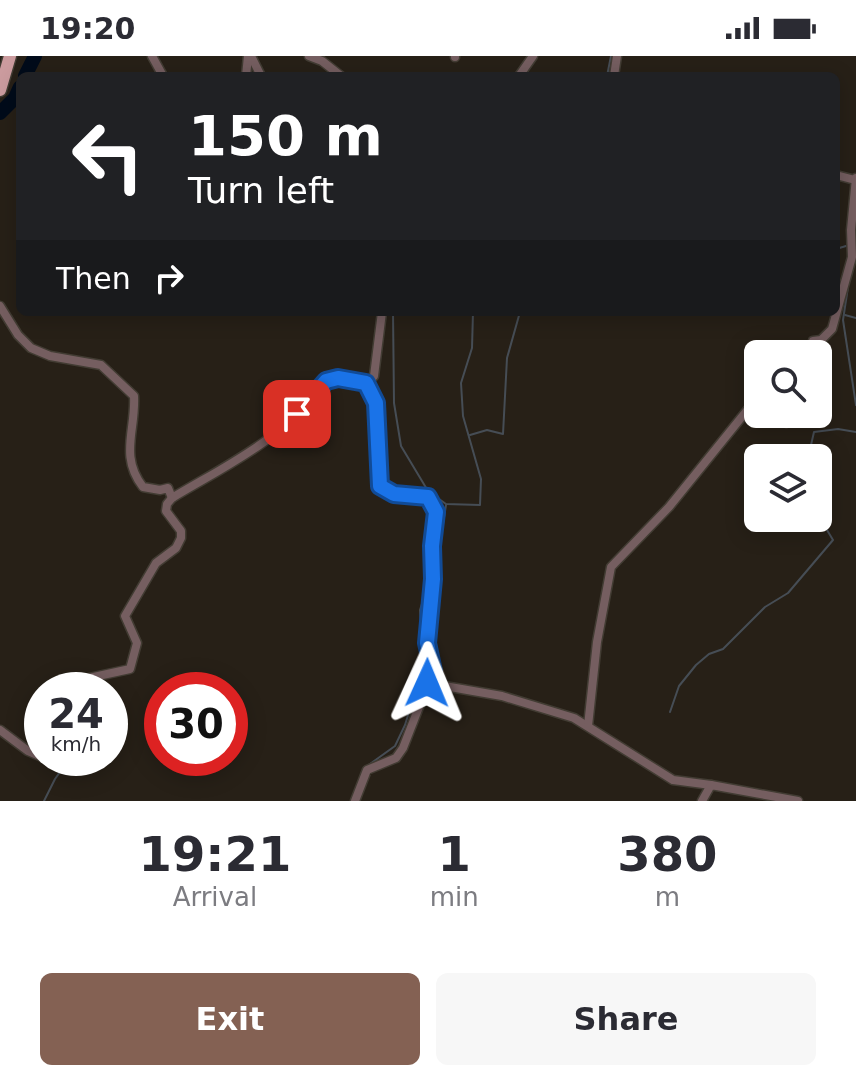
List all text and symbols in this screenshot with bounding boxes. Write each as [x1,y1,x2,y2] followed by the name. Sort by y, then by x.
[40,11,136,46] text: 19:20
[188,103,383,168] text: 150 m
[56,104,160,208] icon: left
[188,170,334,211] text: Turn left
[147,256,191,300] icon: right
[56,261,131,296] text: Then
[744,340,832,532] map controls
[744,340,832,428] button: search
[263,380,331,448] pin
[275,392,319,436] icon: arrive
[744,444,832,532] button: layers
[385,641,469,725] position arrow
[144,672,248,776] speed limit sign: 30
[48,691,104,737] text: 24
[51,732,101,756] text: km/h
[138,826,291,882] text: 19:21
[438,826,471,882] text: 1
[617,826,717,882] text: 380
[173,882,257,912] text: Arrival
[430,882,479,912] text: min
[655,882,680,912] text: m
[40,973,420,1065] button: Exit
[436,973,816,1065] button: Share

